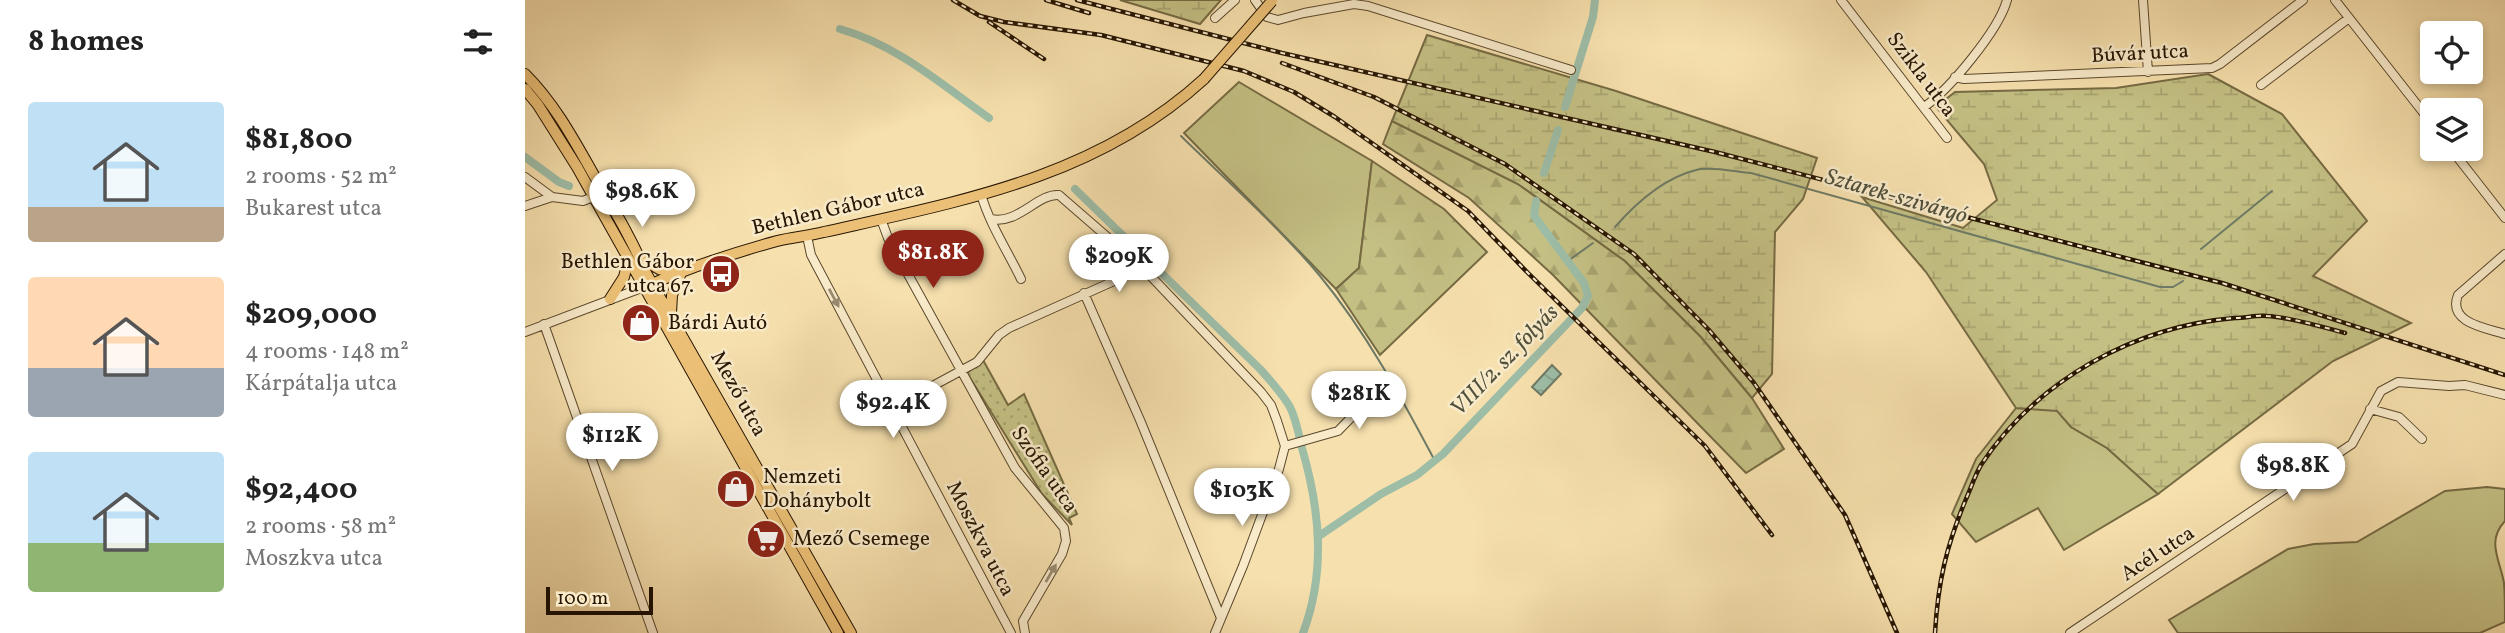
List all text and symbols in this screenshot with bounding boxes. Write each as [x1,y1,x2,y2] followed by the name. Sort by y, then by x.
[28,21,144,63] text: 8 homes
[2420,21,2483,161] map controls
[2420,21,2483,84] button: locate
[459,23,497,61] icon: filters
[1879,26,1963,124] street label: Szikla utca
[2090,37,2190,71] street label: Búvár utca
[2420,98,2483,161] button: layers
[245,119,352,161] text: $81,800
[84,130,168,214] icon: home
[245,161,397,193] text: 2 rooms · 52 m²
[1821,161,1971,233] water label: Sztarek-szivárgó
[585,170,699,229] pin: $98.6K
[749,175,927,243] street label: Bethlen Gábor utca
[605,176,679,208] text: $98.6K
[245,193,382,225] text: Bukarest utca
[876,230,990,290] pin: $81.8K
[1070,234,1168,294] pin: $209K
[898,237,968,269] text: $81.8K
[1085,241,1153,273] text: $209K
[561,248,694,301] place label: Bethlen Gábor utca 67.
[700,253,742,295] bus stop icon: Bethlen Gábor utca 67.
[828,288,840,308] one-way arrow
[245,294,377,336] text: $209,000
[1443,298,1567,424] water label: VIII/2. sz. folyás
[620,302,662,344] shop icon: Bárdi Autó
[84,305,168,389] icon: home
[668,309,767,338] place label: Bárdi Autó
[245,336,409,368] text: 4 rooms · 148 m²
[703,346,773,442] street label: Mező utca
[245,368,398,400] text: Kárpátalja utca
[1310,372,1408,431] pin: $281K
[1327,378,1391,410] text: $281K
[836,380,950,440] pin: $92.4K
[856,387,930,419] text: $92.4K
[563,414,661,473] pin: $112K
[582,420,642,452] text: $112K
[1003,421,1085,519] street label: Szófia utca
[2236,444,2350,503] pin: $98.8K
[2256,450,2330,482] text: $98.8K
[763,463,871,516] place label: Nemzeti Dohánybolt
[715,468,757,510] shop icon: Nemzeti Dohánybolt
[1193,468,1291,528] pin: $103K
[245,469,357,511] text: $92,400
[1210,475,1274,507] text: $103K
[939,476,1021,602] street label: Moszkva utca
[84,480,168,564] icon: home
[245,511,396,543] text: 2 rooms · 58 m²
[745,518,787,560] supermarket icon: Mező Csemege
[2115,519,2201,589] street label: Acél utca
[793,525,930,554] place label: Mező Csemege
[245,543,383,575] text: Moszkva utca
[1045,563,1057,583] one-way arrow
[546,584,653,616] scale bar
[557,586,608,612] text: 100 m

